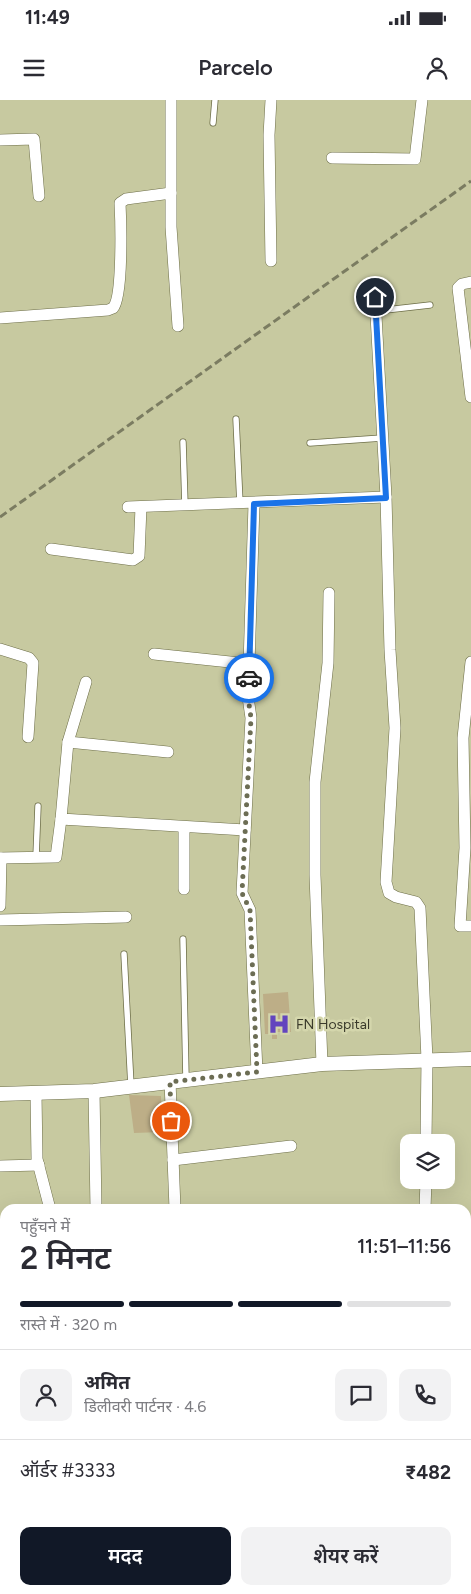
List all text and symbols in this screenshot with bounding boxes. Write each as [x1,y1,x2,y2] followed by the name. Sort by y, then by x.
[25,6,70,29] text: 11:49
[20,54,48,82] icon: menu
[198,54,273,81] text: Parcelo
[423,54,451,82] icon: person
[354,276,396,318] pin
[361,283,389,311] icon: home
[224,653,274,703] courier
[235,664,263,692] icon: car
[266,1011,292,1037] hospital icon: FN Hospital
[296,1016,370,1033] place label: FN Hospital
[150,1100,192,1142] pin
[157,1107,185,1135] icon: bag
[400,1134,455,1189] map controls
[400,1134,455,1189] button: layers
[20,1217,70,1236] text: पहुँचने में
[357,1235,451,1258] text: 11:51–11:56
[20,1239,111,1277] text: 2 मिनट
[20,1315,117,1334] text: रास्ते में · 320 m
[20,1369,72,1421] button: person
[335,1369,387,1421] button: chat
[399,1369,451,1421] button: phone
[84,1371,130,1394] text: अमित
[84,1397,206,1416] text: डिलीवरी पार्टनर · 4.6
[20,1459,115,1482] text: ऑर्डर #3333
[405,1461,451,1484] text: ₹482
[20,1527,231,1585] button: मदद
[241,1527,451,1585] button: शेयर करें

